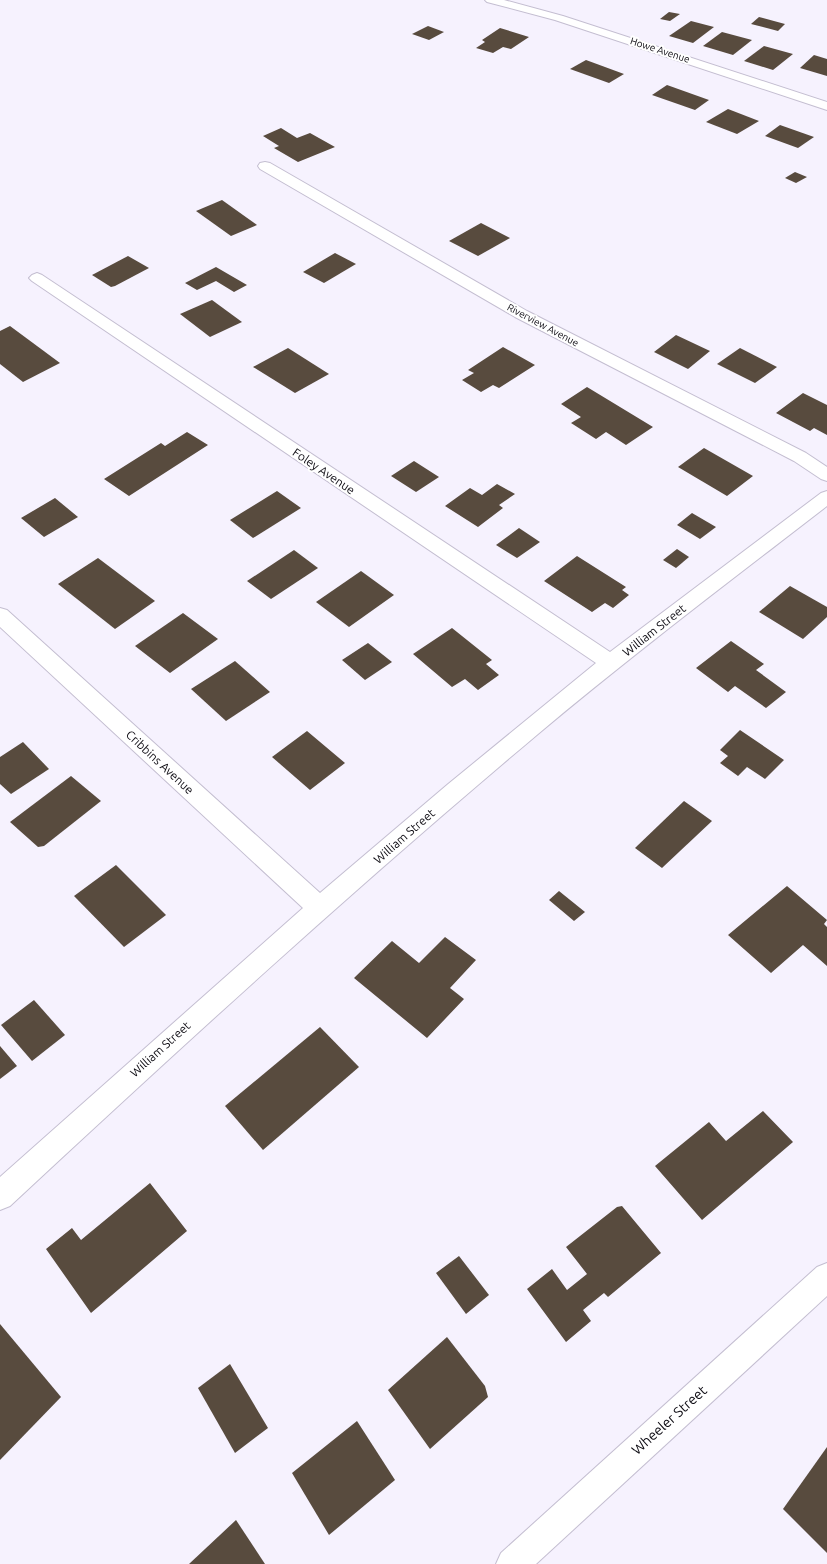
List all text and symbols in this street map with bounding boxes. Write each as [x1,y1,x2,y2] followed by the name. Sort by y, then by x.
[629,35,691,65] street label: Howe Avenue
[505,301,581,349] street label: Riverview Avenue
[290,445,358,497] street label: Foley Avenue
[620,601,688,659] street label: William Street
[124,728,196,796] street label: Cribbins Avenue
[371,806,437,866] street label: William Street
[127,1018,193,1079] street label: William Street
[628,1382,710,1458] street label: Wheeler Street

